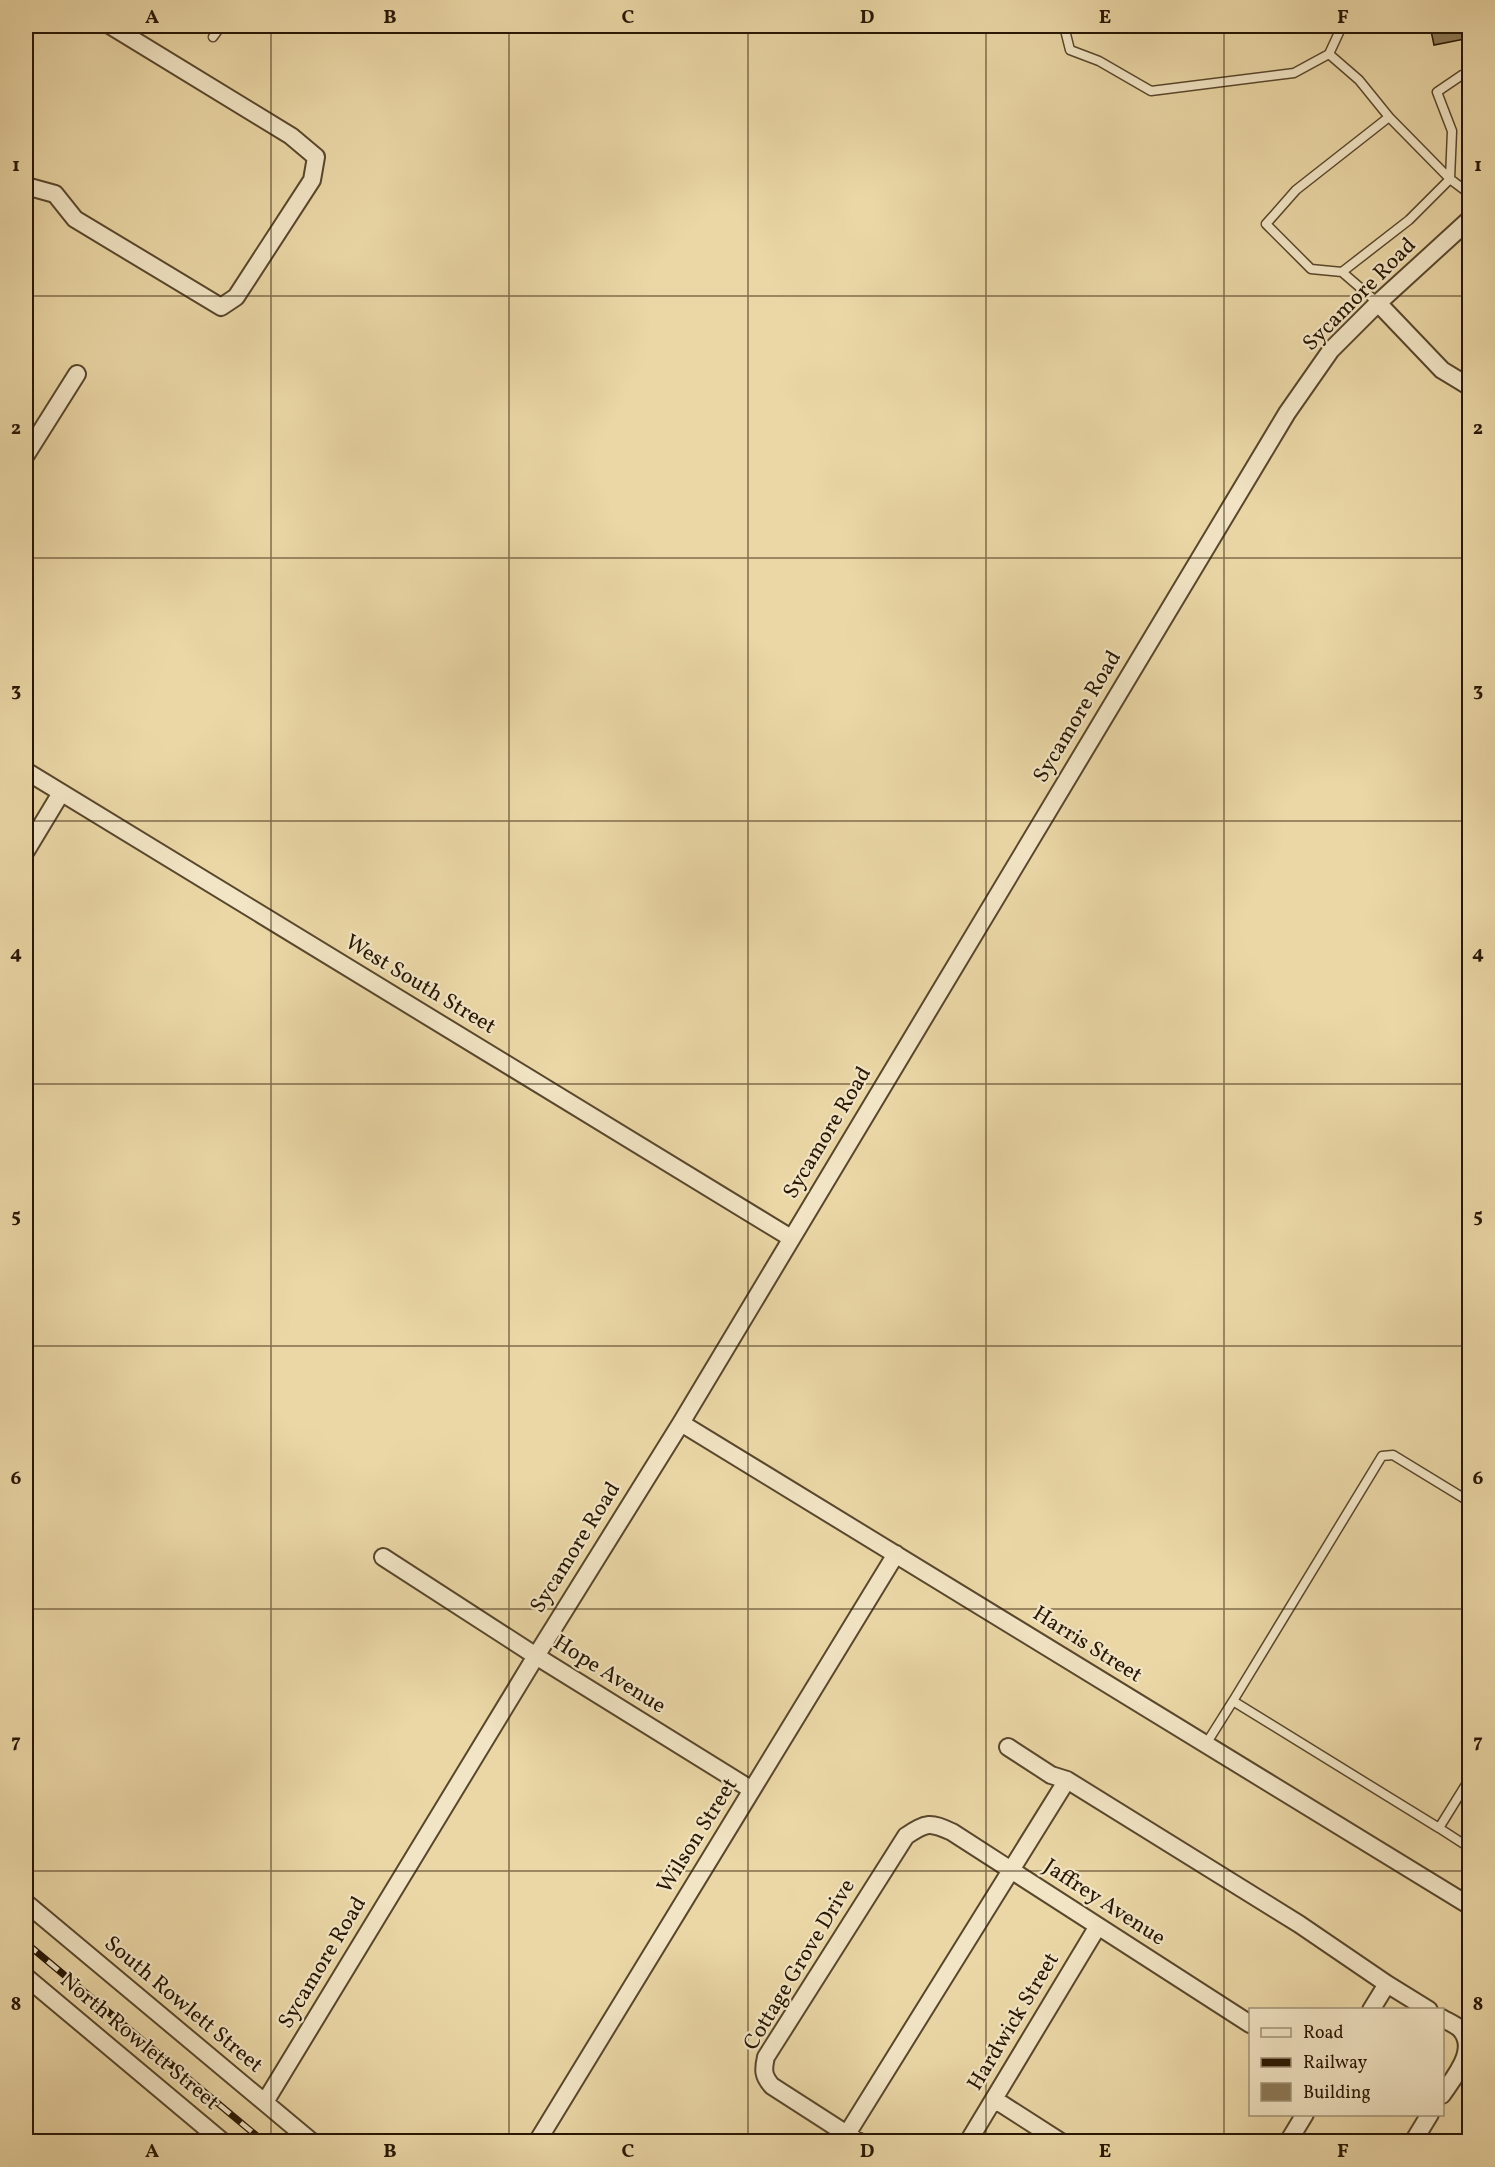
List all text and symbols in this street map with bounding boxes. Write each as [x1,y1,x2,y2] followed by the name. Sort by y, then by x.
[145,4,159,32] text: A
[383,4,397,32] text: B
[622,4,635,32] text: C
[860,4,874,32] text: D
[1099,4,1111,32] text: E
[1337,4,1349,32] text: F
[12,152,20,180] text: 1
[1474,152,1482,180] text: 1
[1296,231,1424,359] street label: Sycamore Road
[11,415,21,443] text: 2
[1473,415,1483,443] text: 2
[1026,645,1130,789] street label: Sycamore Road
[11,677,21,705] text: 3
[1473,677,1483,705] text: 3
[339,928,502,1043] street label: West South Street
[10,940,22,968] text: 4
[1472,940,1484,968] text: 4
[776,1061,880,1205] street label: Sycamore Road
[11,1203,21,1231] text: 5
[1473,1203,1483,1231] text: 5
[11,1465,22,1493] text: 6
[1473,1465,1484,1493] text: 6
[523,1476,629,1620] street label: Sycamore Road
[1026,1599,1148,1691] street label: Harris Street
[547,1628,671,1722] street label: Hope Avenue
[11,1728,21,1756] text: 7
[1473,1728,1483,1756] text: 7
[650,1772,746,1900] street label: Wilson Street
[1037,1852,1171,1954] street label: Jaffrey Avenue
[736,1873,864,2057] street label: Cottage Grove Drive
[271,1891,375,2035] street label: Sycamore Road
[97,1929,269,2081] street label: South Rowlett Street
[961,1947,1068,2097] street label: Hardwick Street
[52,1966,226,2118] street label: North Rowlett Street
[11,1991,21,2019] text: 8
[1473,1991,1483,2019] text: 8
[1249,2008,1444,2116] legend
[1303,2021,1344,2046] text: Road
[1303,2051,1367,2076] text: Railway
[1303,2081,1371,2106] text: Building
[145,2138,159,2166] text: A
[383,2138,397,2166] text: B
[622,2138,635,2166] text: C
[860,2138,874,2166] text: D
[1099,2138,1111,2166] text: E
[1337,2138,1349,2166] text: F

